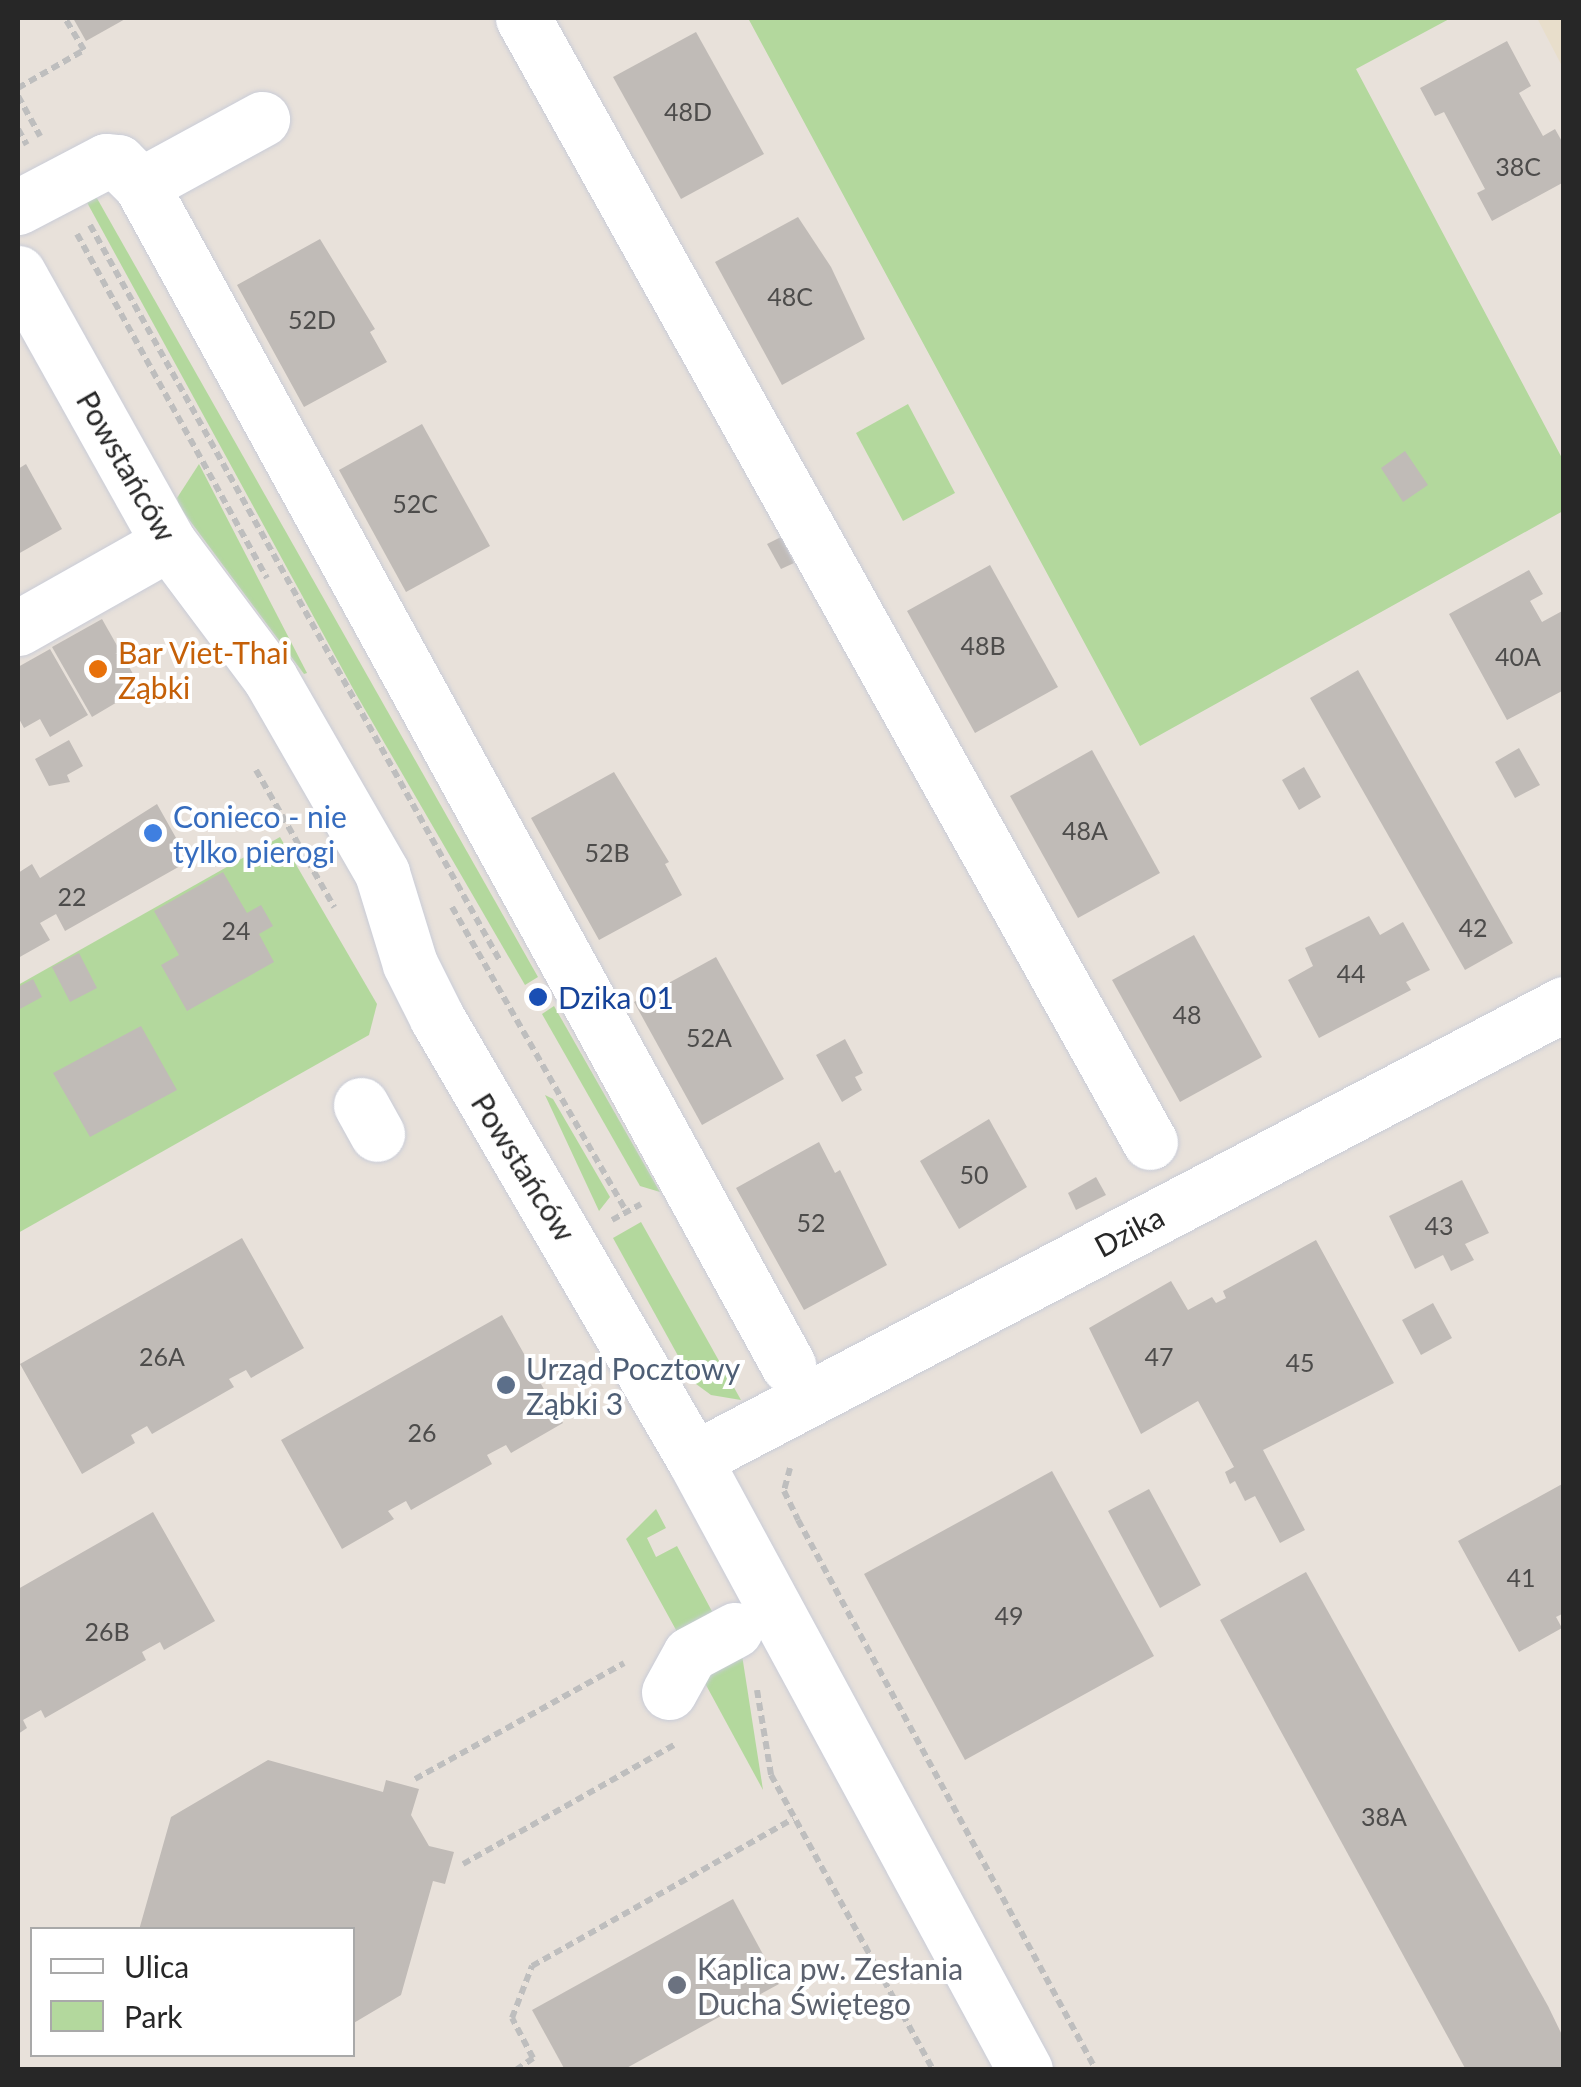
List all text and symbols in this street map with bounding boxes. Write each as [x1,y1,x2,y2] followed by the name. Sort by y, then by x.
[664,96,712,126] house number: 48D
[1495,151,1541,181] house number: 38C
[767,281,813,311] house number: 48C
[288,304,336,334] house number: 52D
[70,385,184,547] street label: Powstańców
[392,488,438,518] house number: 52C
[960,630,1006,660] house number: 48B
[118,634,290,704] place label: Bar Viet-Thai Ząbki
[1495,641,1541,671] house number: 40A
[87,658,109,680] marker: Bar Viet-Thai Ząbki
[173,798,347,868] place label: Conieco - nie tylko pierogi
[1062,815,1108,845] house number: 48A
[142,822,164,844] marker: Conieco - nie tylko pierogi
[584,837,630,867] house number: 52B
[58,881,86,911] house number: 22
[1459,912,1487,942] house number: 42
[222,915,250,945] house number: 24
[1337,958,1365,988] house number: 44
[558,979,674,1015] place label: Dzika 01
[527,986,549,1008] marker: Dzika 01
[1173,999,1201,1029] house number: 48
[686,1022,732,1052] house number: 52A
[464,1087,584,1247] street label: Powstańców
[960,1159,988,1189] house number: 50
[1088,1198,1170,1264] street label: Dzika
[797,1207,825,1237] house number: 52
[1425,1210,1453,1240] house number: 43
[139,1341,185,1371] house number: 26A
[1145,1341,1173,1371] house number: 47
[1286,1347,1314,1377] house number: 45
[526,1350,740,1420] place label: Urząd Pocztowy Ząbki 3
[495,1374,517,1396] marker: Urząd Pocztowy Ząbki 3
[408,1417,436,1447] house number: 26
[1507,1562,1535,1592] house number: 41
[995,1600,1023,1630] house number: 49
[84,1616,130,1646] house number: 26B
[1361,1801,1407,1831] house number: 38A
[30,1927,355,2057] legend
[124,1948,189,1984] text: Ulica
[697,1950,963,2020] place label: Kaplica pw. Zesłania Ducha Świętego
[666,1974,688,1996] marker: Kaplica pw. Zesłania Ducha Świętego
[124,1998,183,2034] text: Park

